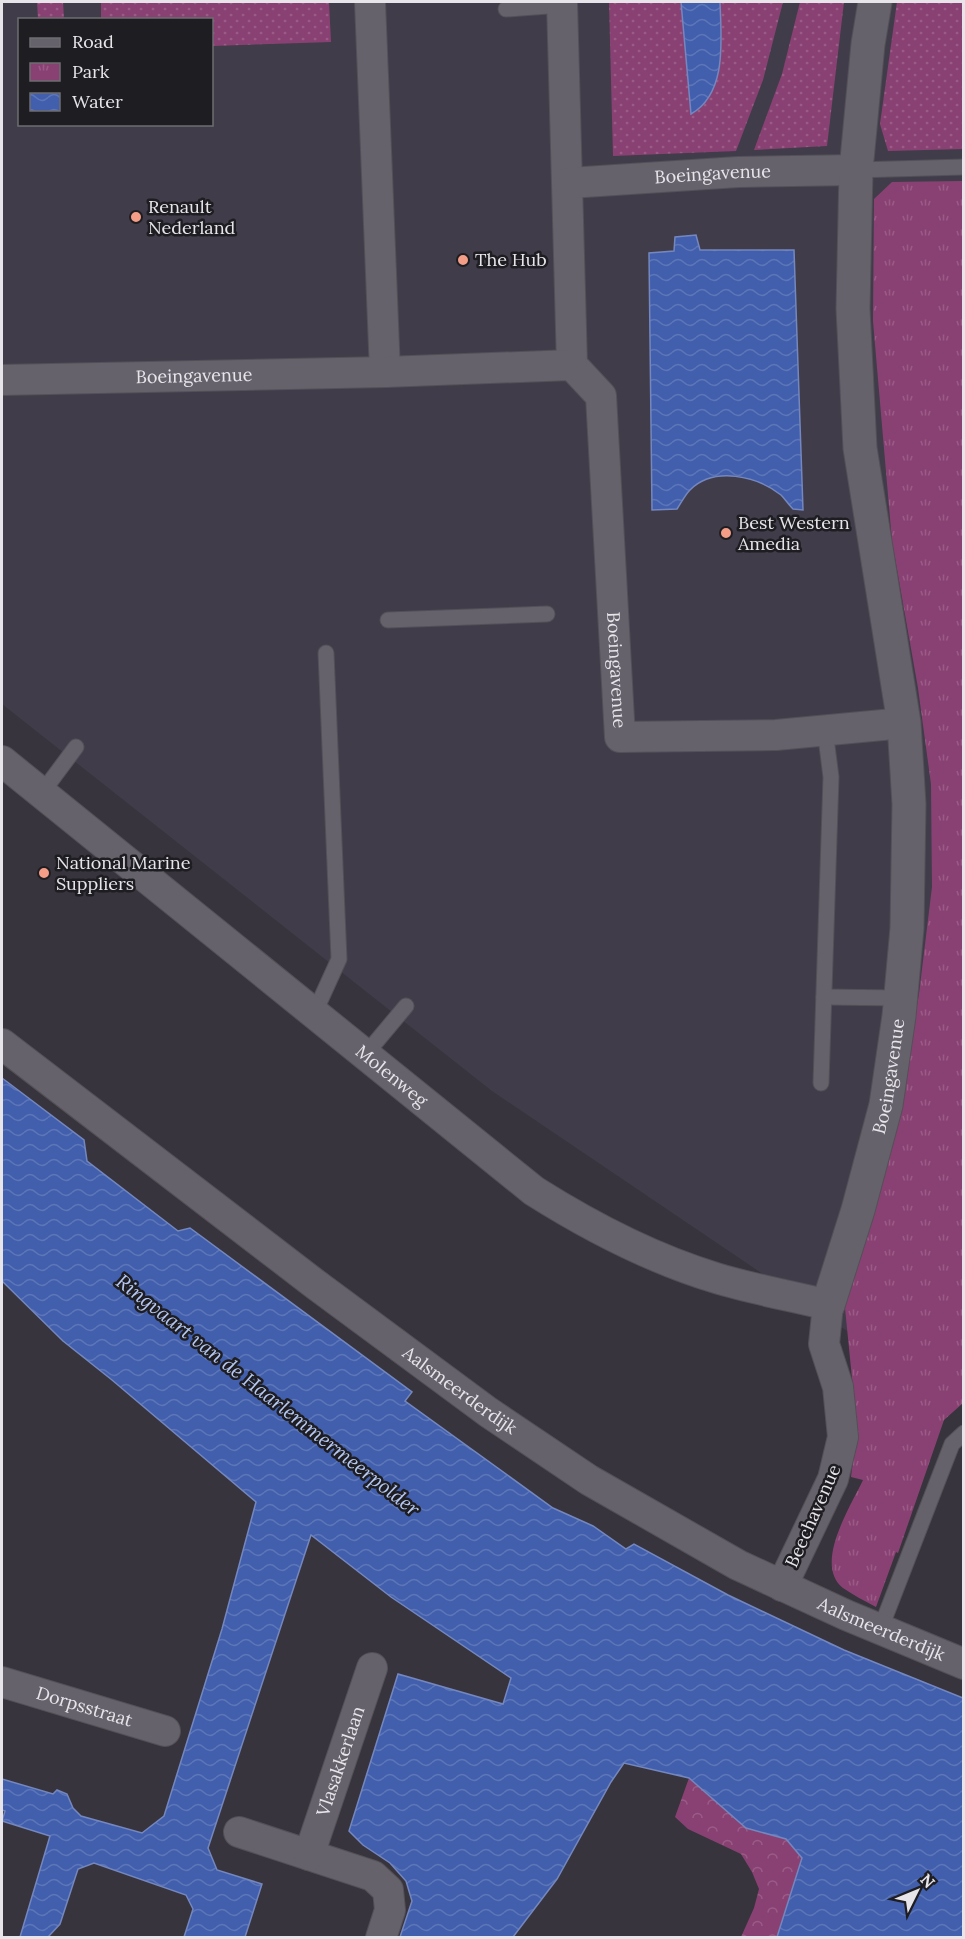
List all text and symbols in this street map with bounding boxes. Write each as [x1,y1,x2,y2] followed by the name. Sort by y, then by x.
[18,18,213,126] legend
[72,30,114,53] text: Road
[72,60,110,83] text: Park
[72,90,123,113] text: Water
[654,159,771,188] street label: Boeingavenue
[148,195,236,239] place label: Renault Nederland
[129,210,143,224] marker: Renault Nederland
[475,248,547,271] place label: The Hub
[456,253,470,267] marker: The Hub
[135,363,253,388] street label: Boeingavenue
[737,511,850,555] place label: Best Western Amedia
[719,526,733,540] marker: Best Western Amedia
[602,611,632,729] street label: Boeingavenue
[56,851,191,895] place label: National Marine Suppliers
[37,866,51,880] marker: National Marine Suppliers
[867,1017,910,1137] street label: Boeingavenue
[351,1040,433,1112] street label: Molenweg
[111,1268,426,1522] water label: Ringvaart van de Haarlemmermeerpolder
[397,1340,522,1439] street label: Aalsmeerderdijk
[780,1461,846,1571] street label: Beechavenue
[813,1591,949,1666] street label: Aalsmeerderdijk
[34,1681,135,1732] street label: Dorpsstraat
[311,1703,369,1820] street label: Vlasakkerlaan
[887,1861,947,1921] north arrow
[916,1869,940,1892] text: N

